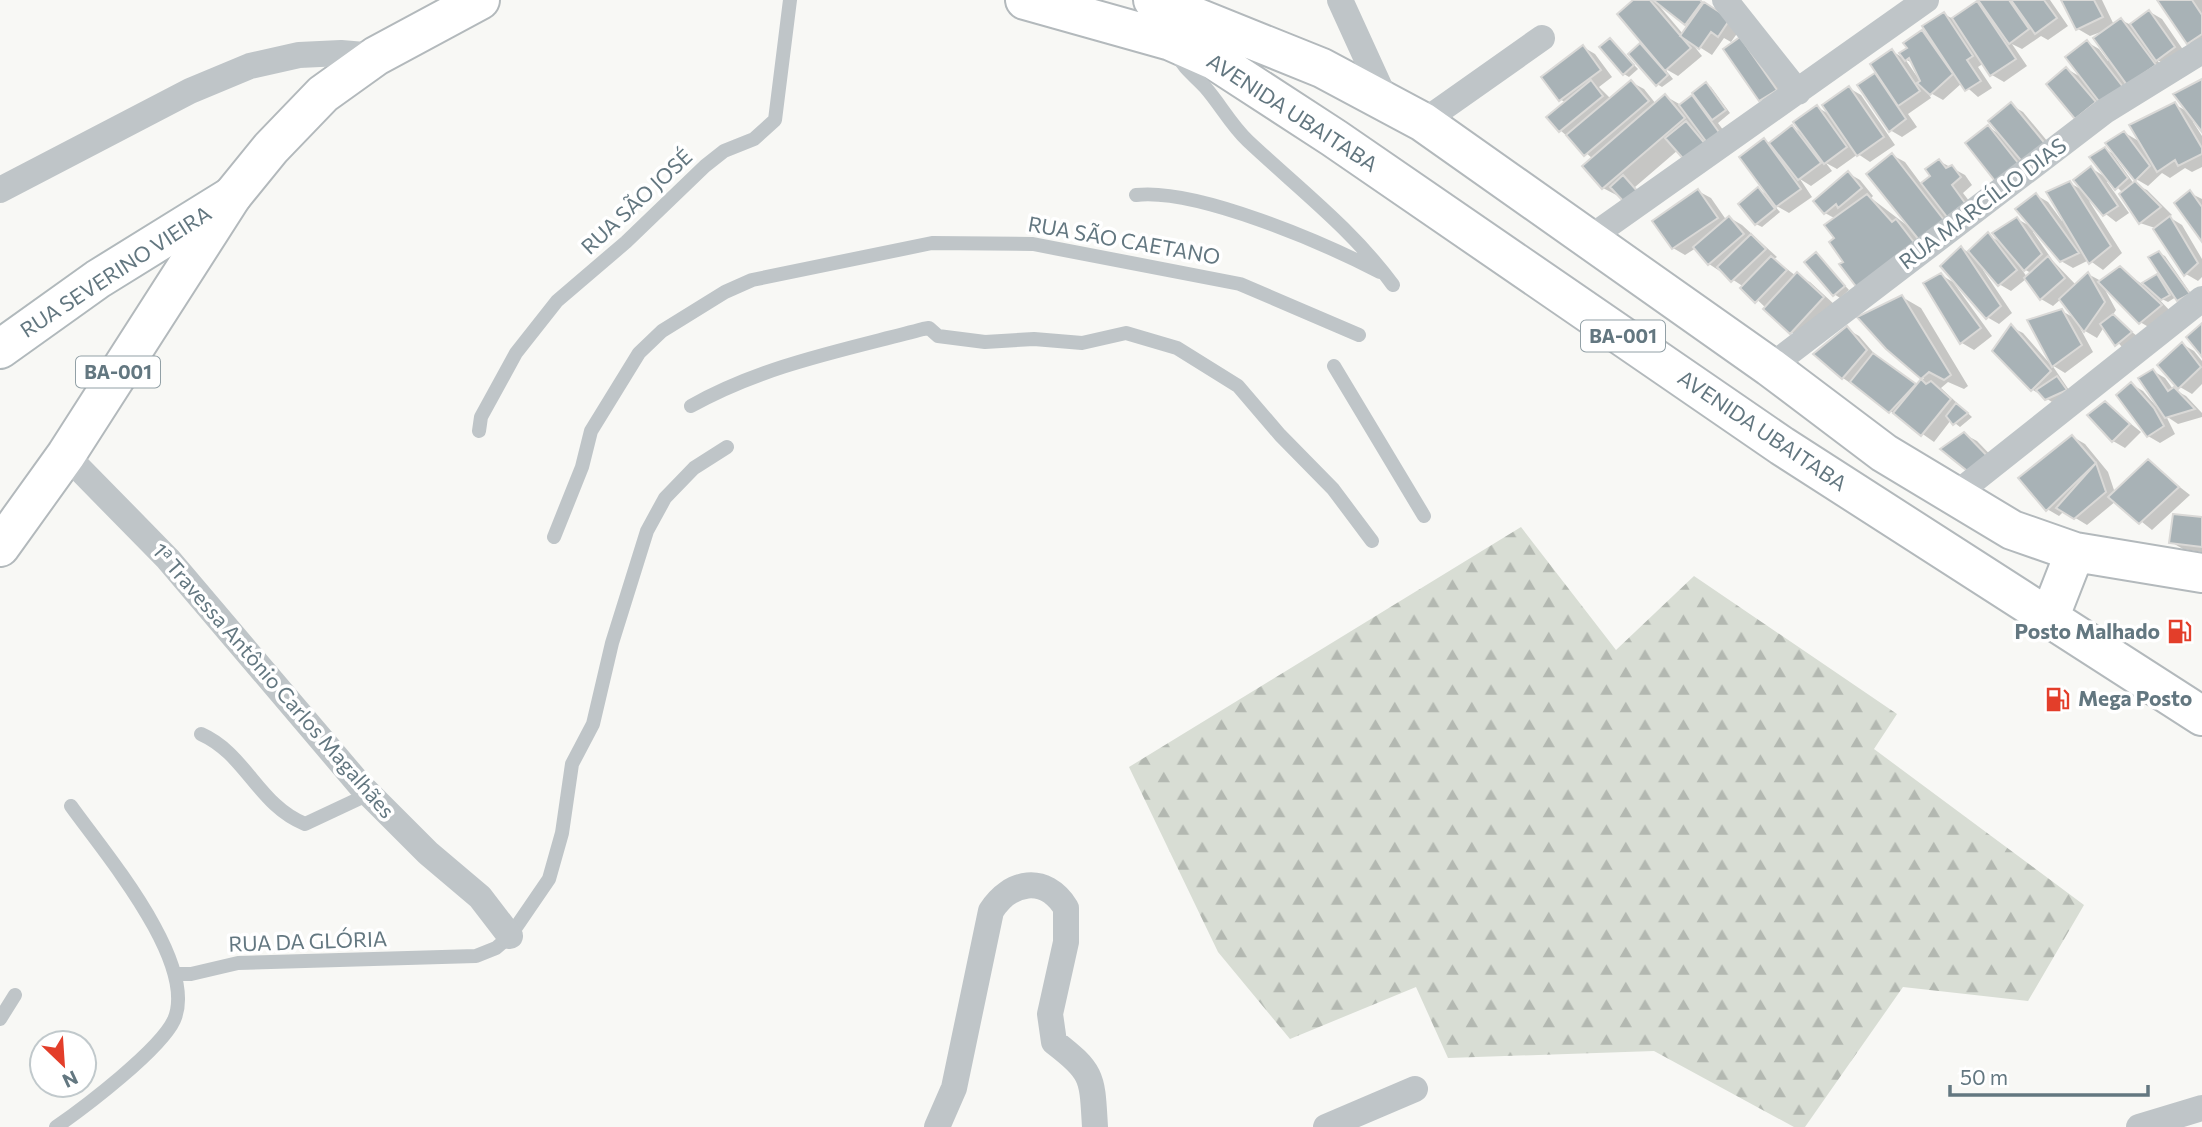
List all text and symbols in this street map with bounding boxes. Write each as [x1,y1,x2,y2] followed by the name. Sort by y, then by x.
[1203,47,1383,176] street label: AVENIDA UBAITABA
[1894,132,2071,274] street label: RUA MARCÍLIO DIAS
[575,143,697,259] street label: RUA SÃO JOSÉ
[15,200,215,342] street label: RUA SEVERINO VIEIRA
[1026,210,1222,269] street label: RUA SÃO CAETANO
[1581,320,1665,352] road number: BA-001
[76,356,160,388] road number: BA-001
[1674,364,1852,496] street label: AVENIDA UBAITABA
[148,537,400,823] street label: 1ª Travessa Antônio Carlos Magalhães
[2014,618,2160,643] place label: Posto Malhado
[2166,618,2194,646] fuel station icon: Posto Malhado
[2044,685,2072,713] fuel station icon: Mega Posto
[2078,685,2192,710] place label: Mega Posto
[228,925,388,956] street label: RUA DA GLÓRIA
[28,1029,98,1099] north arrow
[1950,1054,2148,1098] scale bar
[1960,1064,2008,1089] text: 50 m
[59,1066,82,1093] text: N

